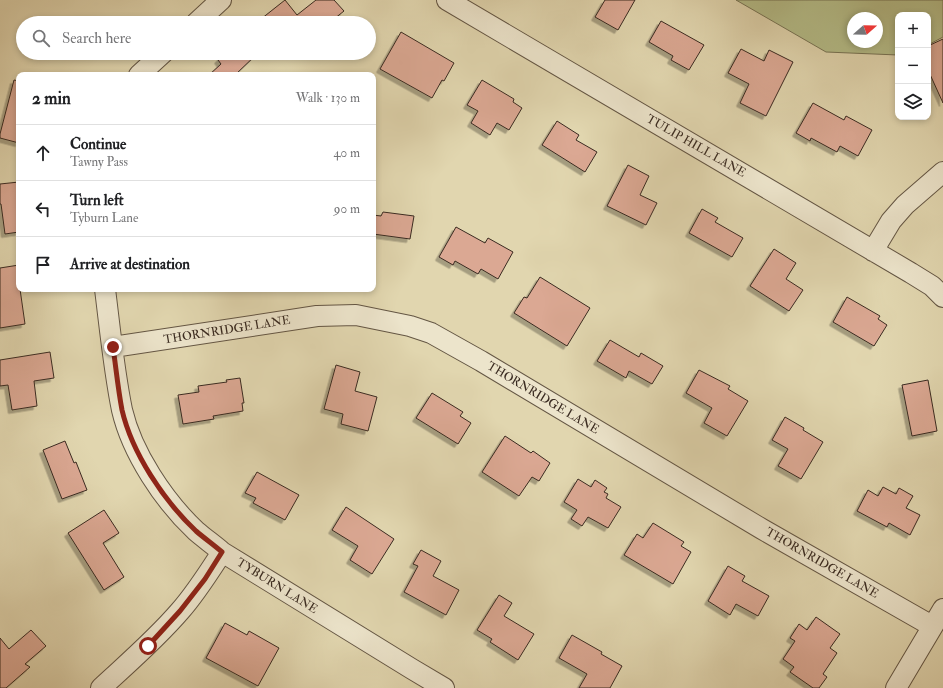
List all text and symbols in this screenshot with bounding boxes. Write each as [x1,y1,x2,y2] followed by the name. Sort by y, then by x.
[847,12,883,48] north arrow
[895,12,931,120] map controls
[895,12,931,48] button: +
[16,16,376,60] search box
[30,27,52,49] icon: search
[62,29,131,48] text: Search here
[895,48,931,84] button: −
[895,84,931,120] button: layers
[32,88,71,109] text: 2 min
[296,90,360,106] text: Walk · 130 m
[643,111,749,181] street label: TULIP HILL LANE
[70,135,126,154] text: Continue
[32,142,54,164] icon: ahead
[334,145,360,161] text: 40 m
[70,154,128,170] text: Tawny Pass
[70,191,124,210] text: Turn left
[32,198,54,220] icon: left
[334,201,360,217] text: 90 m
[70,210,138,226] text: Tyburn Lane
[32,254,54,276] icon: arrive
[70,255,190,274] text: Arrive at destination
[163,313,292,347] street label: THORNRIDGE LANE
[104,338,122,356] route end
[484,359,602,438] street label: THORNRIDGE LANE
[763,524,882,602] street label: THORNRIDGE LANE
[234,555,321,617] street label: TYBURN LANE
[139,637,157,655] route start

